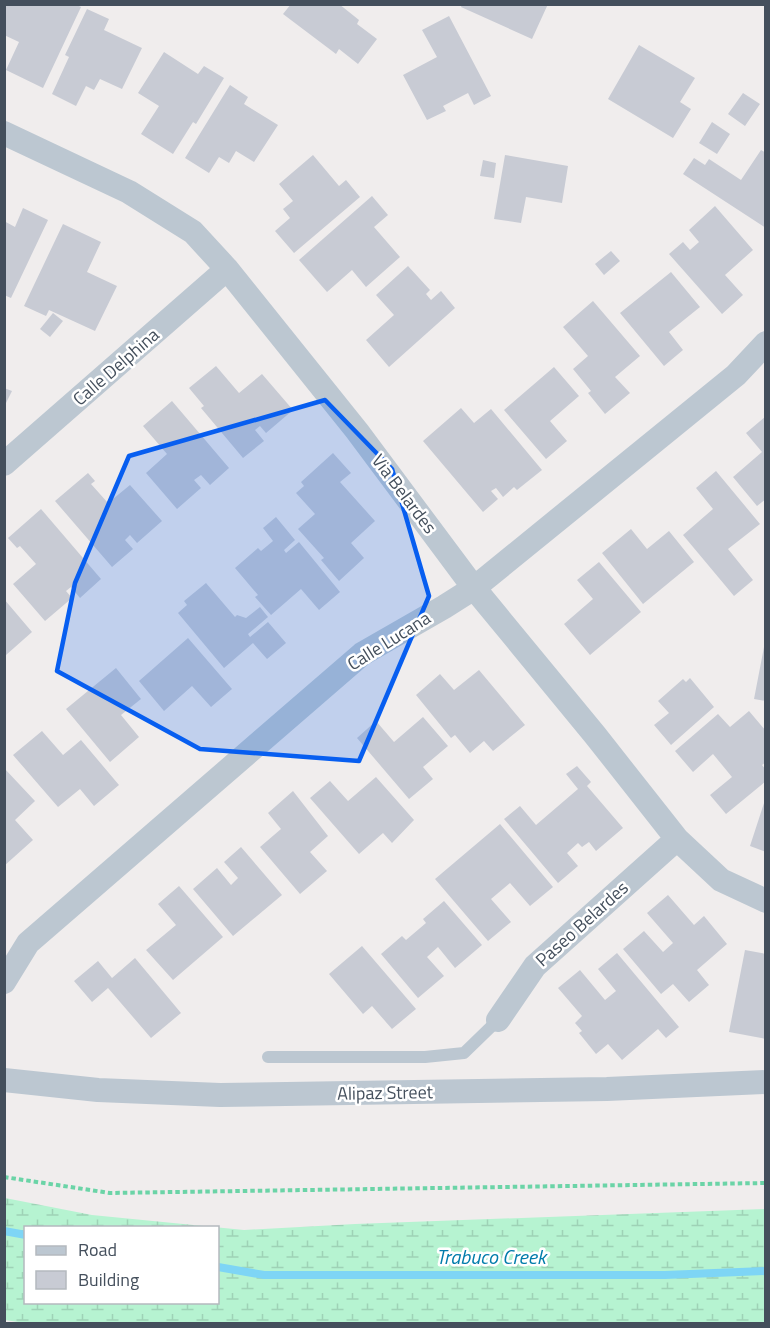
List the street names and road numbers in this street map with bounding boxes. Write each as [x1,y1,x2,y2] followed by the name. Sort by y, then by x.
[67,321,165,412] street label: Calle Delphina
[365,448,443,539] street label: Via Belardes
[342,604,436,677] street label: Calle Lucana
[529,874,634,973] street label: Paseo Belardes
[337,1078,434,1107] street label: Alipaz Street

